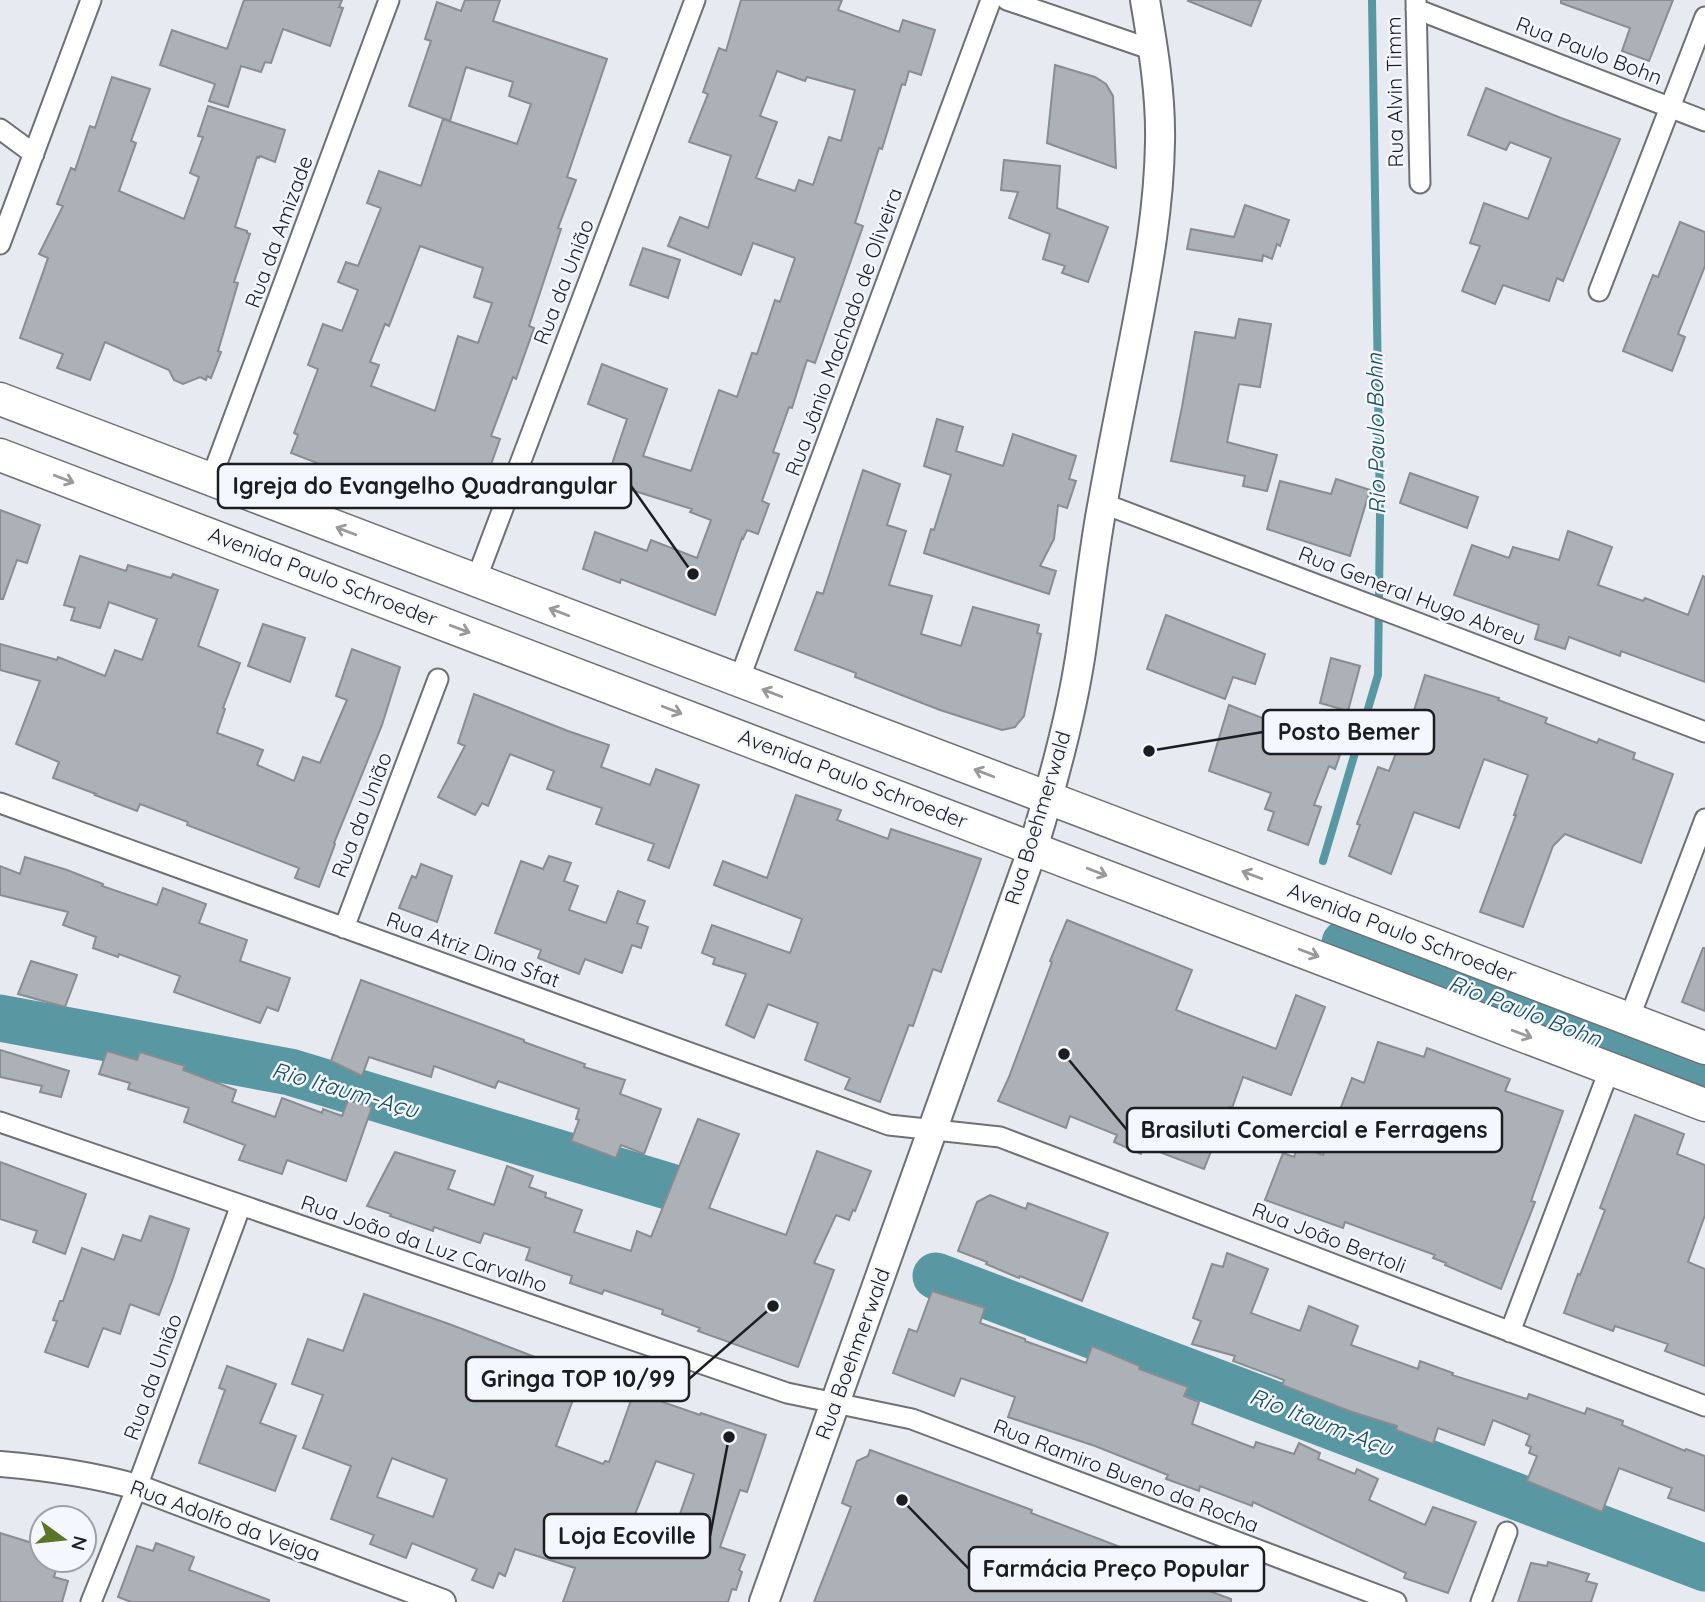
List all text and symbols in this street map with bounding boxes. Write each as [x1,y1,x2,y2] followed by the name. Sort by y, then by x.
[1513,10,1666,90] street label: Rua Paulo Bohn
[1380,16,1408,168] street label: Rua Alvin Timm
[238,152,318,311] street label: Rua da Amizade
[779,184,907,479] street label: Rua Jânio Machado de Oliveira
[527,215,599,348] street label: Rua da União
[1360,352,1391,515] water label: Rio Paulo Bohn
[218,464,631,508] callout: Igreja do Evangelho Quadrangular
[233,471,617,500] text: Igreja do Evangelho Quadrangular
[52,474,74,486] one-way arrow
[205,520,441,632] street label: Avenida Paulo Schroeder
[336,523,358,536] one-way arrow
[1295,540,1530,650] street label: Rua General Hugo Abreu
[549,604,570,617] one-way arrow
[448,624,470,637] one-way arrow
[761,685,783,698] one-way arrow
[661,705,683,718] one-way arrow
[1263,710,1434,754] callout: Posto Bemer
[1278,717,1420,746] text: Posto Bemer
[735,722,971,834] street label: Avenida Paulo Schroeder
[998,728,1076,908] street label: Rua Boehmerwald
[325,748,397,881] street label: Rua da União
[974,766,996,779] one-way arrow
[1085,867,1107,879] one-way arrow
[1242,868,1263,881] one-way arrow
[1284,876,1520,988] street label: Avenida Paulo Schroeder
[383,906,564,993] street label: Rua Atriz Dina Sfat
[1298,948,1320,961] one-way arrow
[1445,968,1606,1053] water label: Rio Paulo Bohn
[1510,1029,1532,1042] one-way arrow
[269,1055,423,1125] water label: Rio Itaum-Açu
[1127,1108,1502,1152] callout: Brasiluti Comercial e Ferragens
[1141,1115,1487,1144] text: Brasiluti Comercial e Ferragens
[298,1189,551,1298] street label: Rua João da Luz Carvalho
[1249,1196,1410,1278] street label: Rua João Bertoli
[809,1264,895,1443] street label: Rua Boehmerwald
[117,1310,187,1443] street label: Rua da União
[466,1357,689,1401] callout: Gringa TOP 10/99
[481,1364,675,1393] text: Gringa TOP 10/99
[1246,1381,1398,1463] water label: Rio Itaum-Açu
[990,1412,1263,1538] street label: Rua Ramiro Bueno da Rocha
[127,1474,324,1566] street label: Rua Adolfo da Veiga
[28,1504,98,1574] north arrow
[544,1514,710,1558] callout: Loja Ecoville
[558,1521,696,1550] text: Loja Ecoville
[66,1534,93,1553] text: N
[969,1547,1264,1591] callout: Farmácia Preço Popular
[982,1554,1250,1583] text: Farmácia Preço Popular

